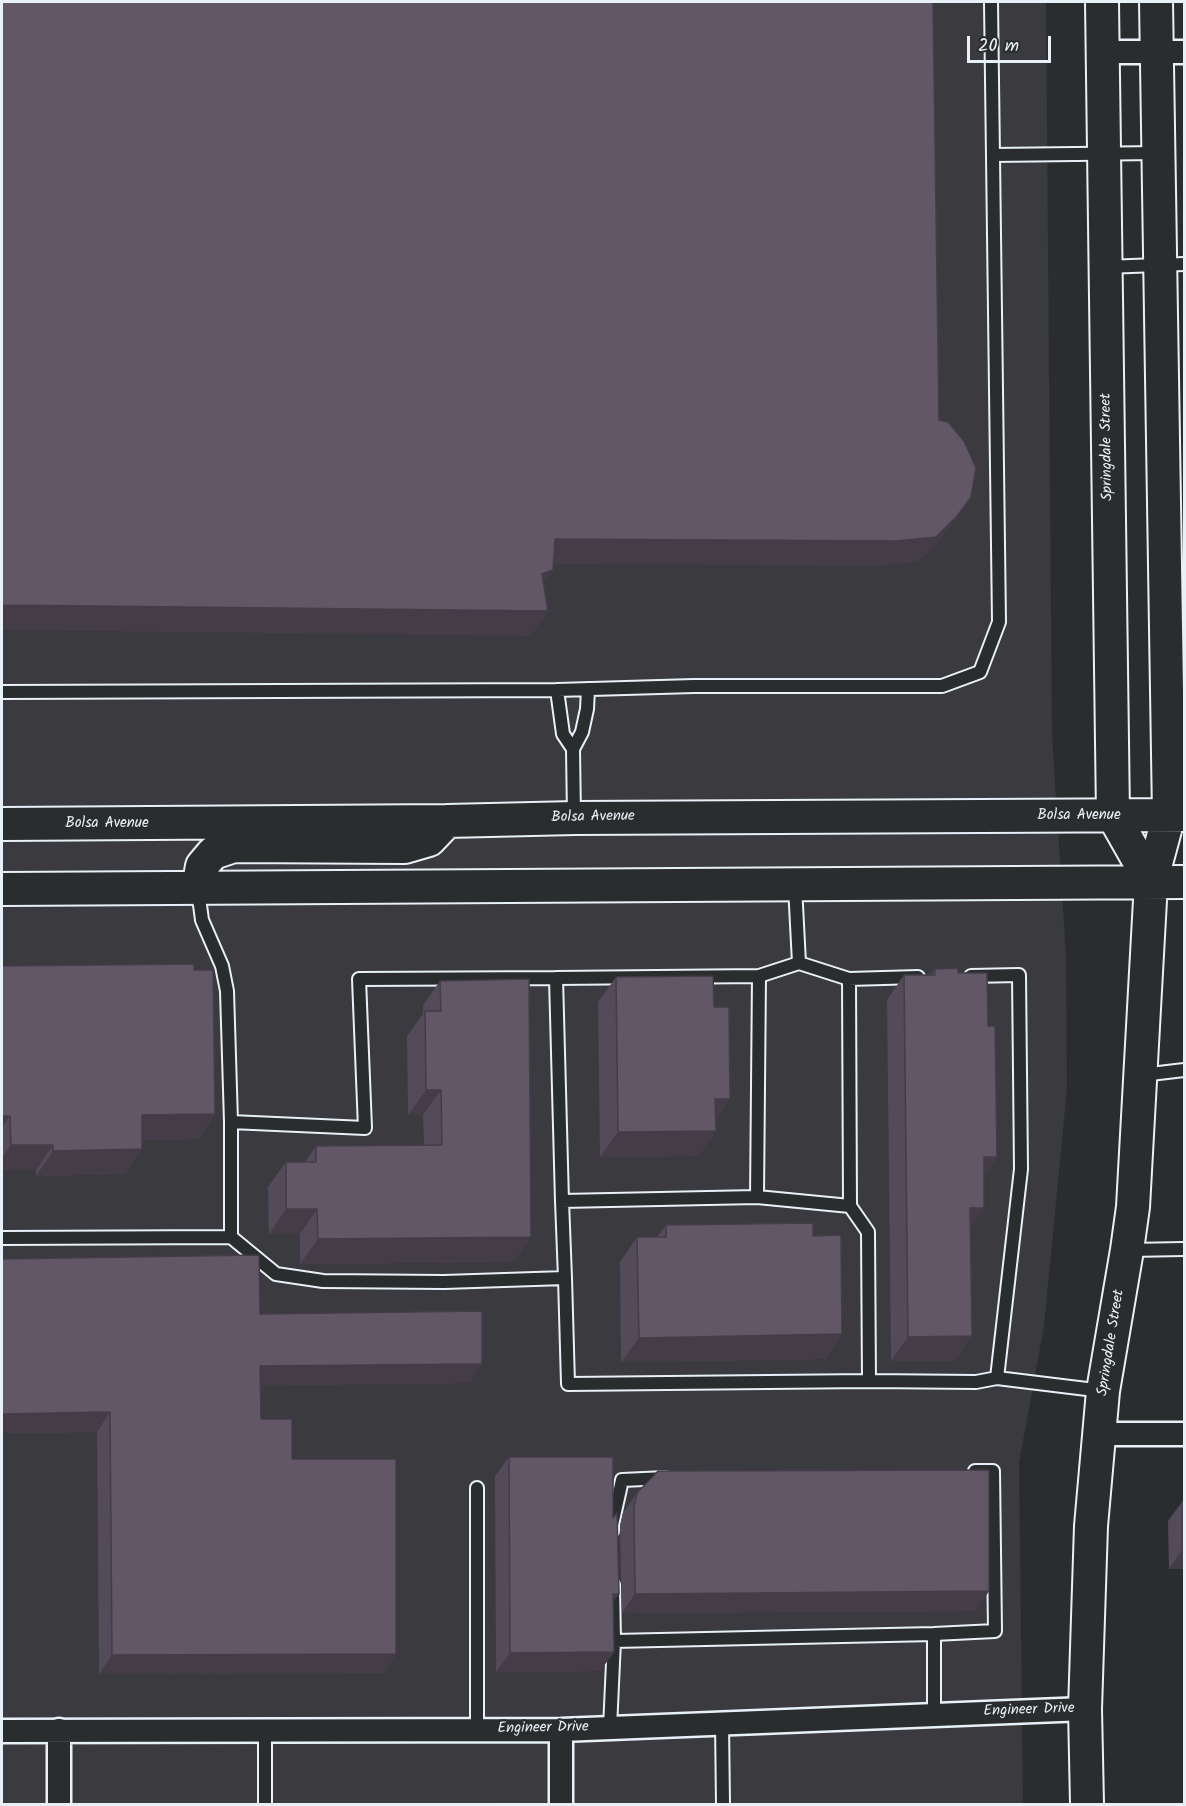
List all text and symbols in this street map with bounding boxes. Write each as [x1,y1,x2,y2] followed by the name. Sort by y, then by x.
[970,24,1054,62] scale bar
[978,32,1019,61] text: 20 m
[1098,393,1118,501] street label: Springdale Street
[1037,807,1121,825] street label: Bolsa Avenue
[551,808,635,828] street label: Bolsa Avenue
[65,815,149,833] street label: Bolsa Avenue
[1095,1288,1129,1398] street label: Springdale Street
[983,1700,1075,1722] street label: Engineer Drive
[497,1719,589,1739] street label: Engineer Drive

